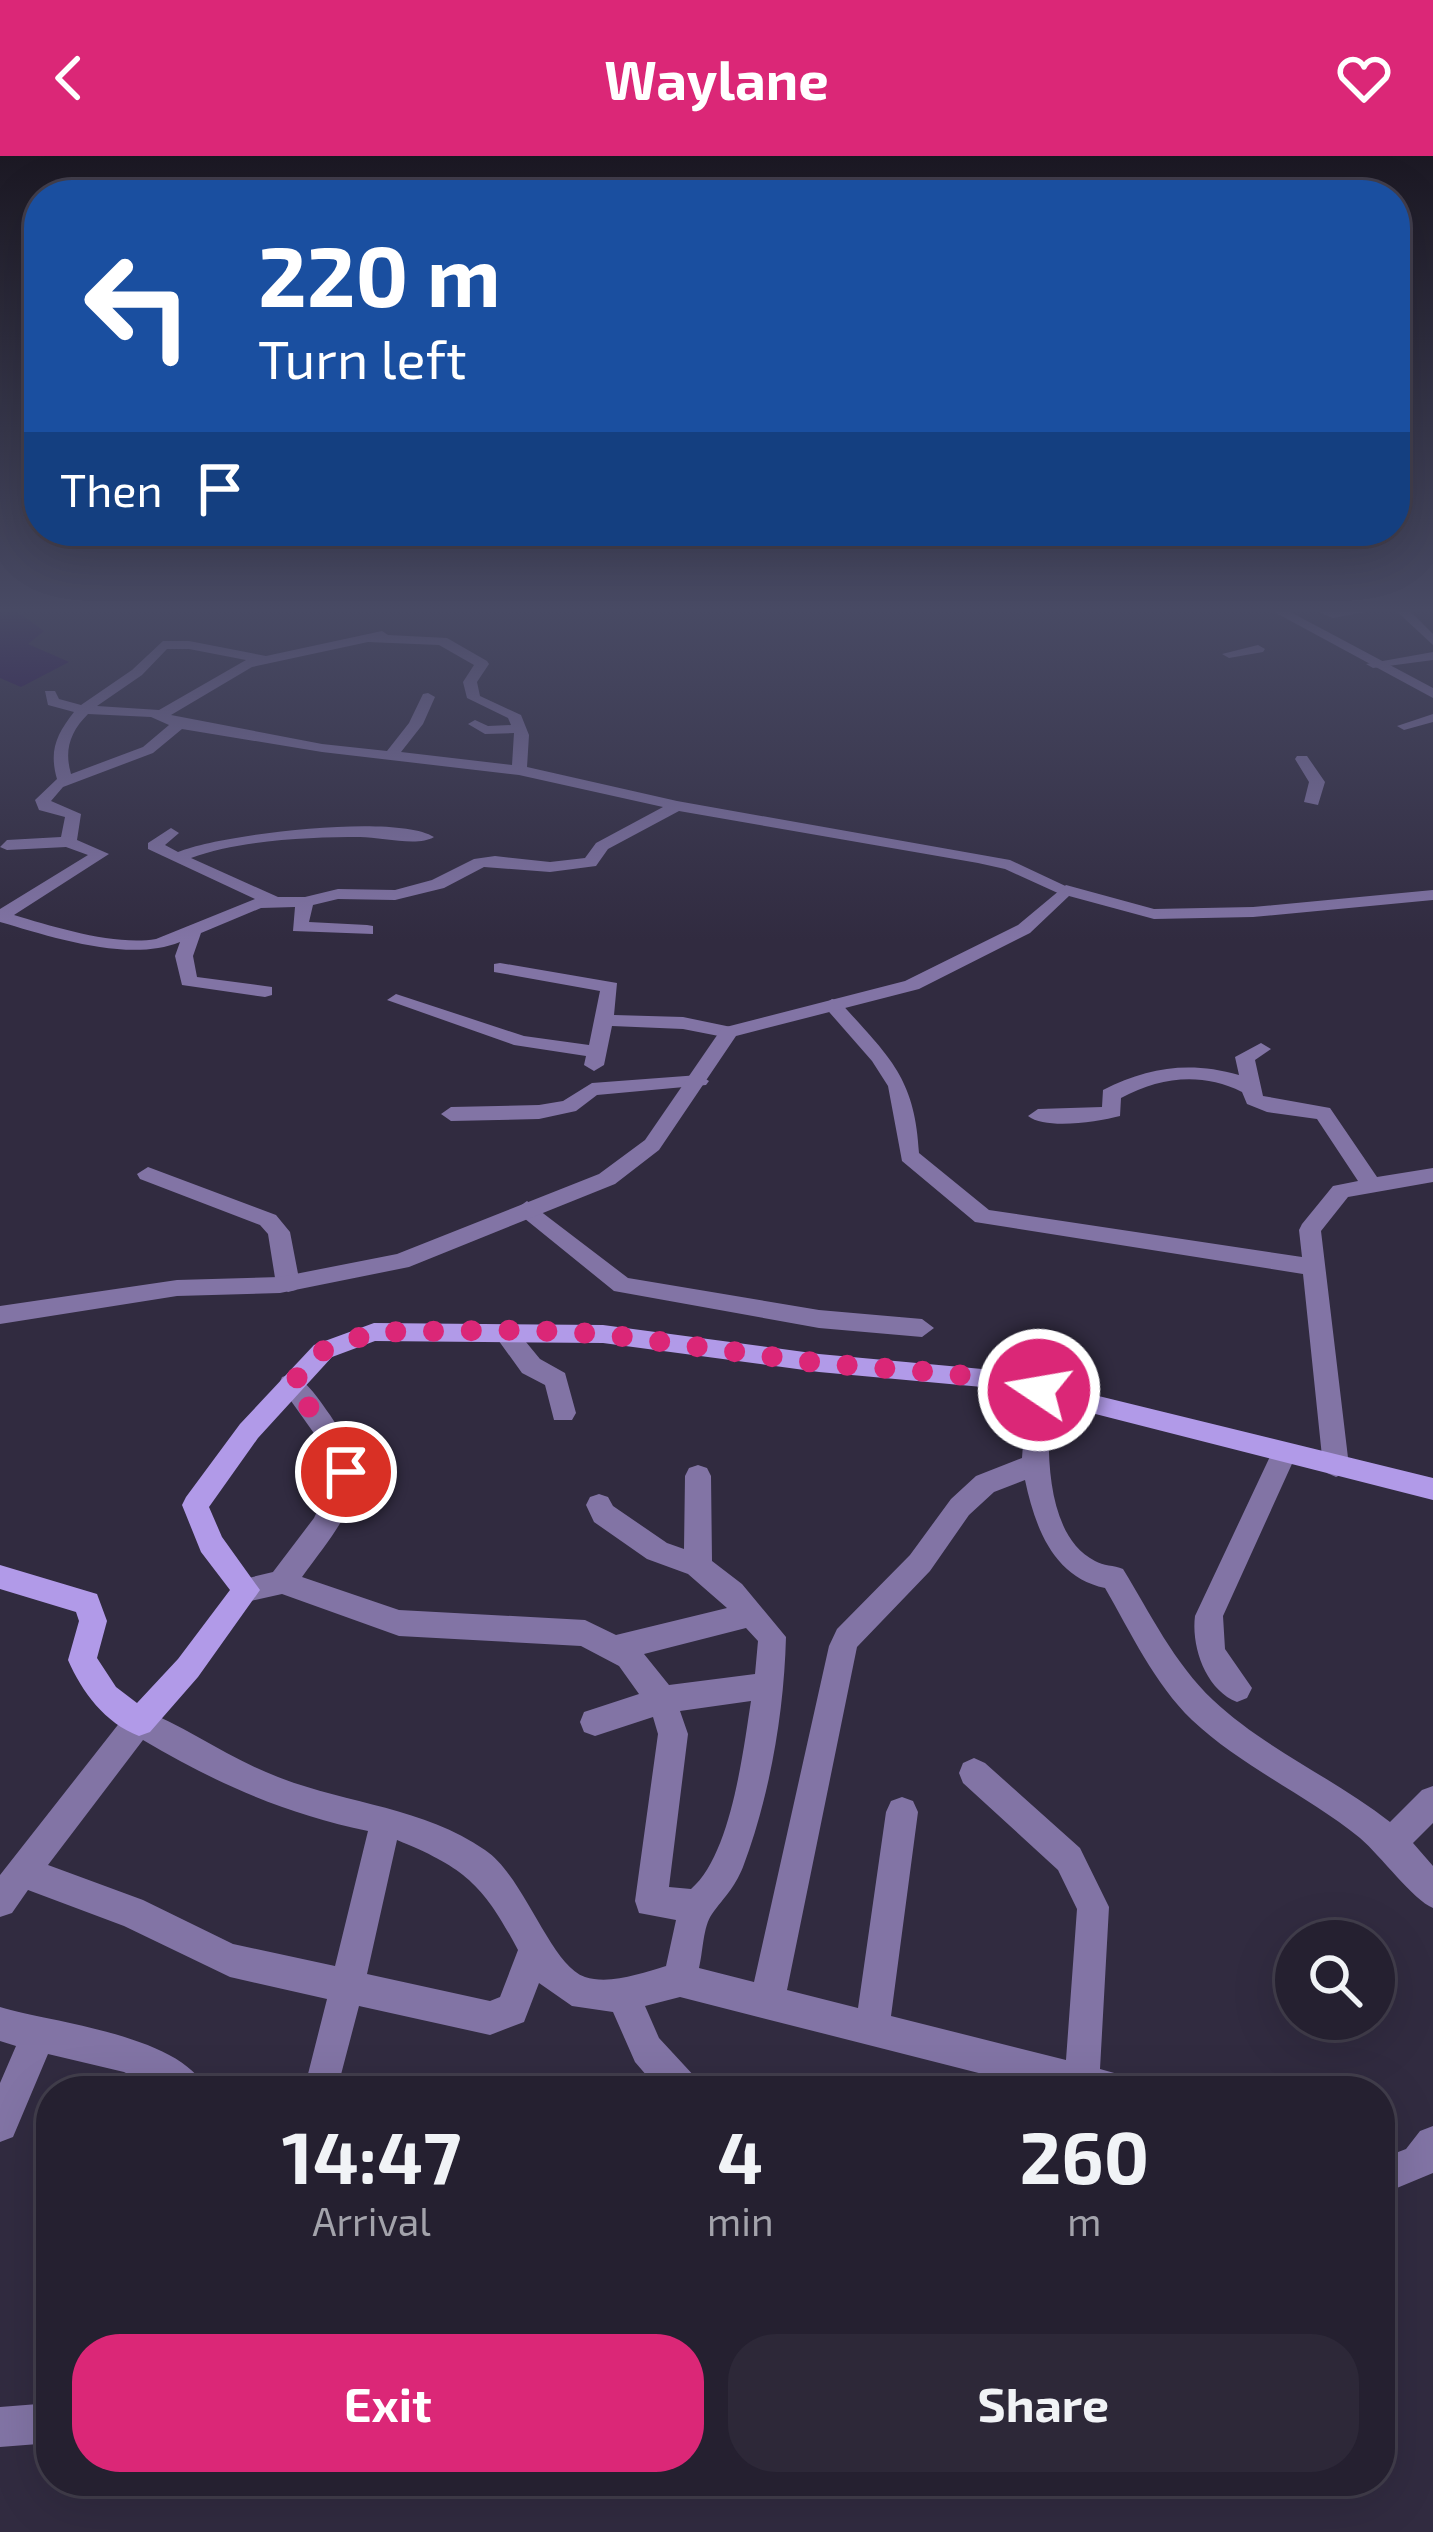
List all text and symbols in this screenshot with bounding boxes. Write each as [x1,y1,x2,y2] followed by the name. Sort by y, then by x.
[36,45,102,111] icon: back
[1331,45,1397,111] icon: heart
[604,46,829,111] text: Waylane
[258,223,501,324] text: 220 m
[60,228,216,384] icon: left
[258,325,467,390] text: Turn left
[187,456,253,522] icon: arrive
[60,462,163,516] text: Then
[976,1327,1102,1453] position arrow
[295,1421,397,1523] pin
[313,1439,379,1505] icon: arrive
[1275,1920,1395,2040] map controls
[1275,1920,1395,2040] button: search
[282,2112,461,2198] text: 14:47
[717,2112,763,2198] text: 4
[1019,2112,1149,2198] text: 260
[312,2197,431,2244] text: Arrival
[707,2197,774,2244] text: min
[1067,2197,1101,2244] text: m
[72,2334,704,2472] button: Exit
[728,2334,1359,2472] button: Share

